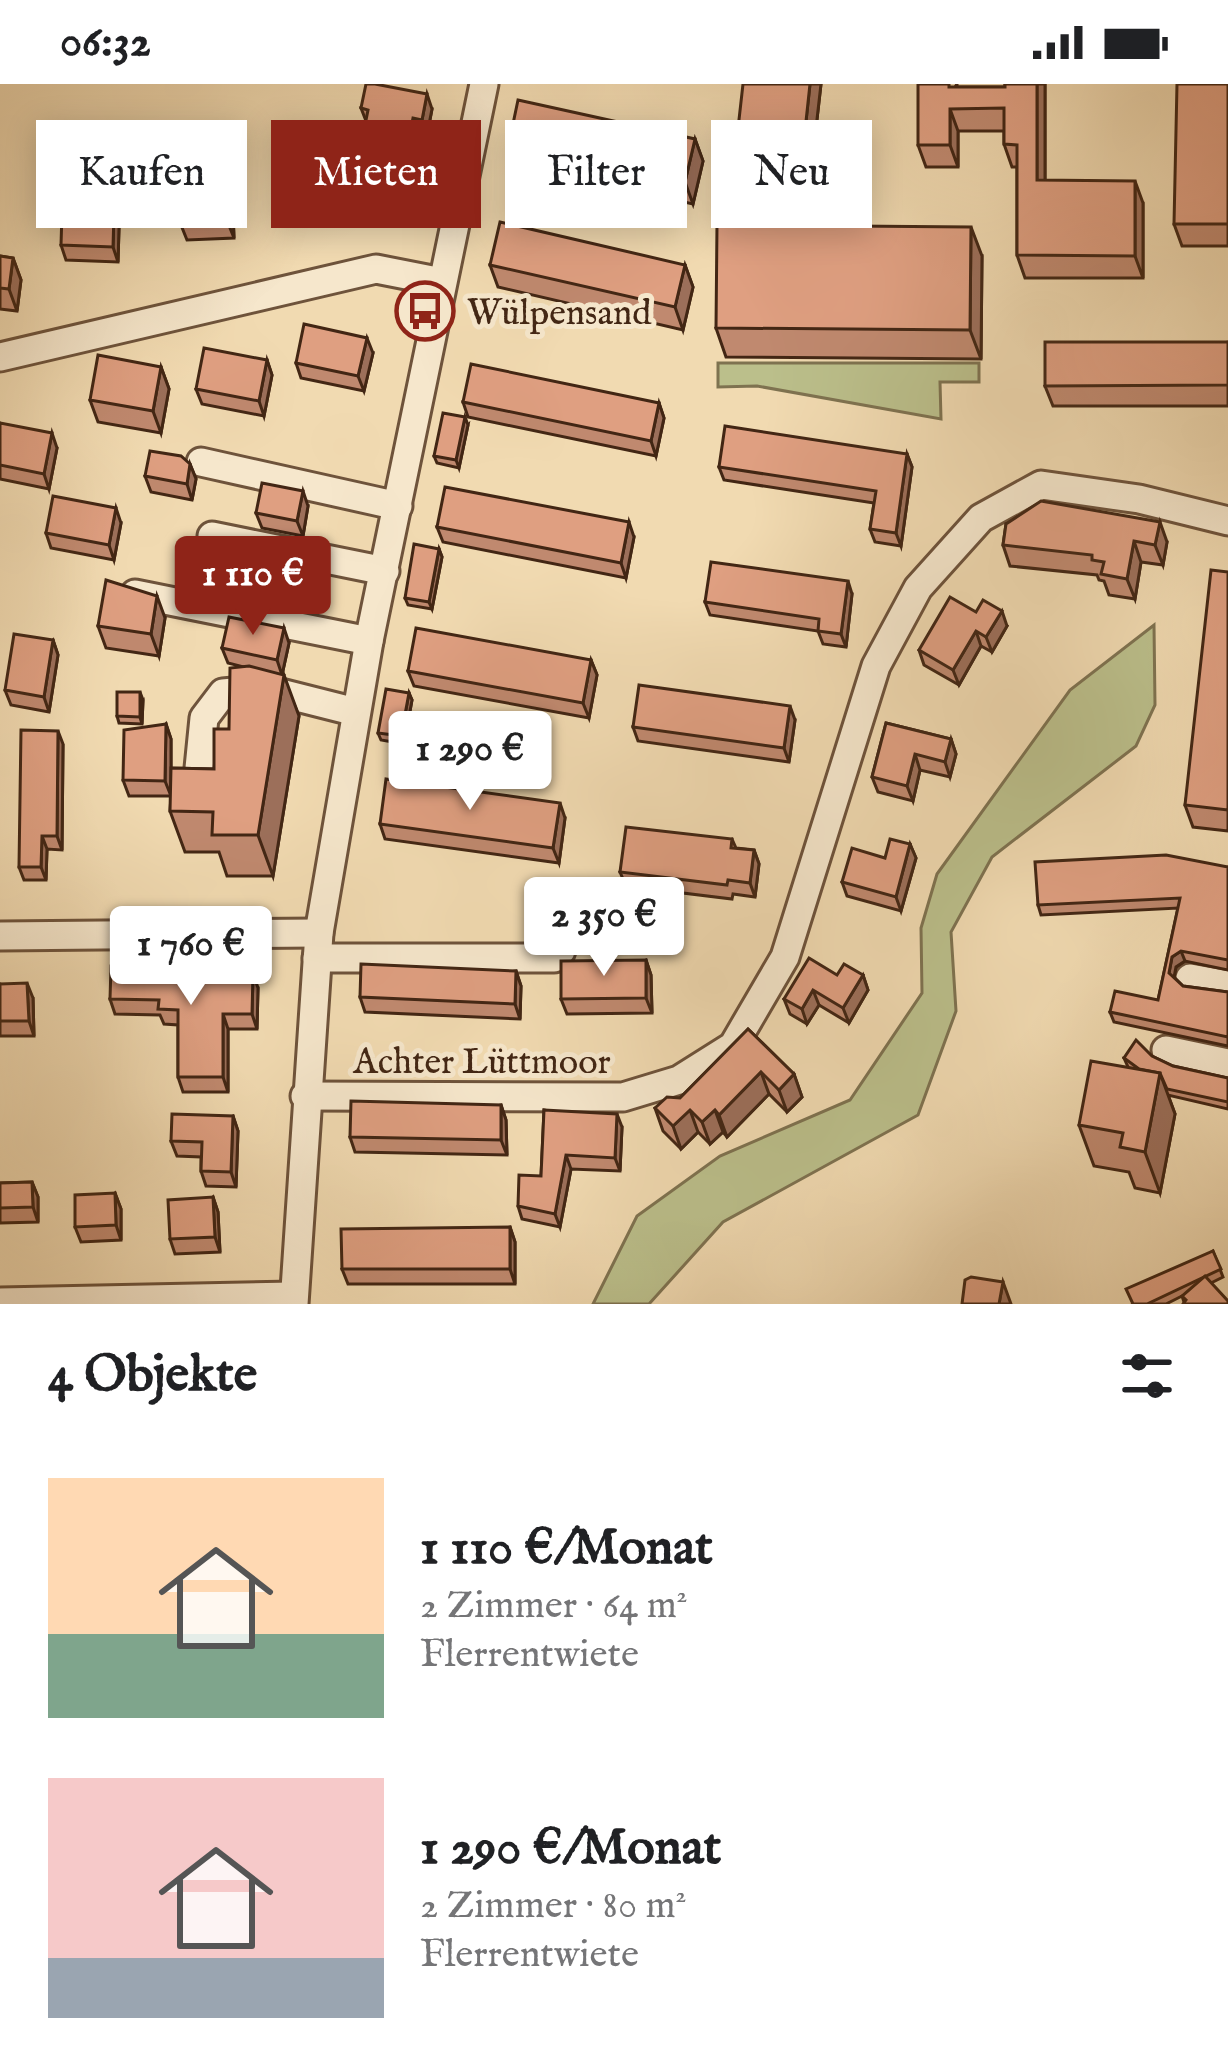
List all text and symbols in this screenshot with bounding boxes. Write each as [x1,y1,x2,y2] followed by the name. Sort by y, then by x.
[60,14,151,71] text: 06:32
[36,120,247,228] chip: Kaufen
[271,120,481,228] chip: Mieten
[505,120,687,228] chip: Filter
[711,120,872,228] chip: Neu
[394,280,456,342] bus stop icon: Wülpensand
[467,291,652,337] place label: Wülpensand
[142,536,364,638] pin: 1 110 €
[202,550,304,599] text: 1 110 €
[359,711,581,813] pin: 1 290 €
[416,725,524,774] text: 1 290 €
[493,877,715,979] pin: 2 350 €
[551,891,657,940] text: 2 350 €
[80,906,302,1008] pin: 1 760 €
[137,920,245,969] text: 1 760 €
[352,1040,611,1086] street label: Achter Lüttmoor
[1114,1343,1180,1409] icon: filters
[48,1344,257,1409] text: 4 Objekte
[420,1517,713,1582] text: 1 110 €/Monat
[144,1526,288,1670] icon: home
[420,1582,688,1631] text: 2 Zimmer · 64 m²
[420,1631,639,1680] text: Flerrentwiete
[420,1817,721,1882] text: 1 290 €/Monat
[144,1826,288,1970] icon: home
[420,1882,687,1931] text: 2 Zimmer · 80 m²
[420,1931,639,1980] text: Flerrentwiete

